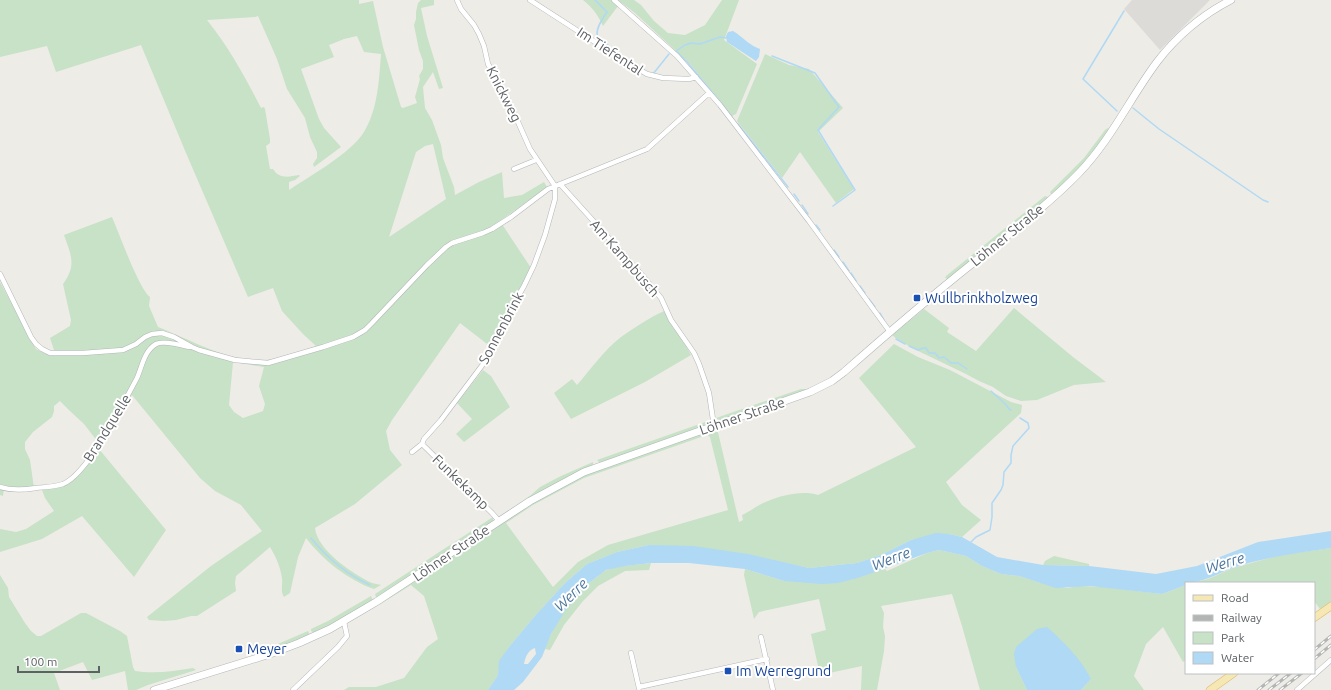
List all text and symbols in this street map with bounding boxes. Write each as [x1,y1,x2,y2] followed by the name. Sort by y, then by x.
[574,24,646,78] street label: Im Tiefental
[483,64,525,124] street label: Knickweg
[967,201,1047,269] street label: Löhner Straße
[587,216,663,300] street label: Am Kampbusch
[475,289,527,367] street label: Sonnenbrink
[925,290,1038,306] place label: Wullbrinkholzweg
[912,293,922,303] marker: Wullbrinkholzweg
[80,391,134,465] street label: Brandquelle
[697,394,787,438] street label: Löhner Straße
[429,451,493,513] street label: Funkekamp
[410,521,492,585] street label: Löhner Straße
[869,543,913,574] water label: Werre
[1203,548,1247,576] water label: Werre
[550,574,591,615] water label: Werre
[1185,582,1315,674] legend
[1221,591,1249,604] text: Road
[1221,611,1262,624] text: Railway
[1221,631,1245,644] text: Park
[247,641,287,657] place label: Meyer
[234,644,244,654] marker: Meyer
[18,648,99,674] scale bar
[1221,651,1254,664] text: Water
[24,655,57,668] text: 100 m
[736,663,831,679] place label: Im Werregrund
[723,666,733,676] marker: Im Werregrund

